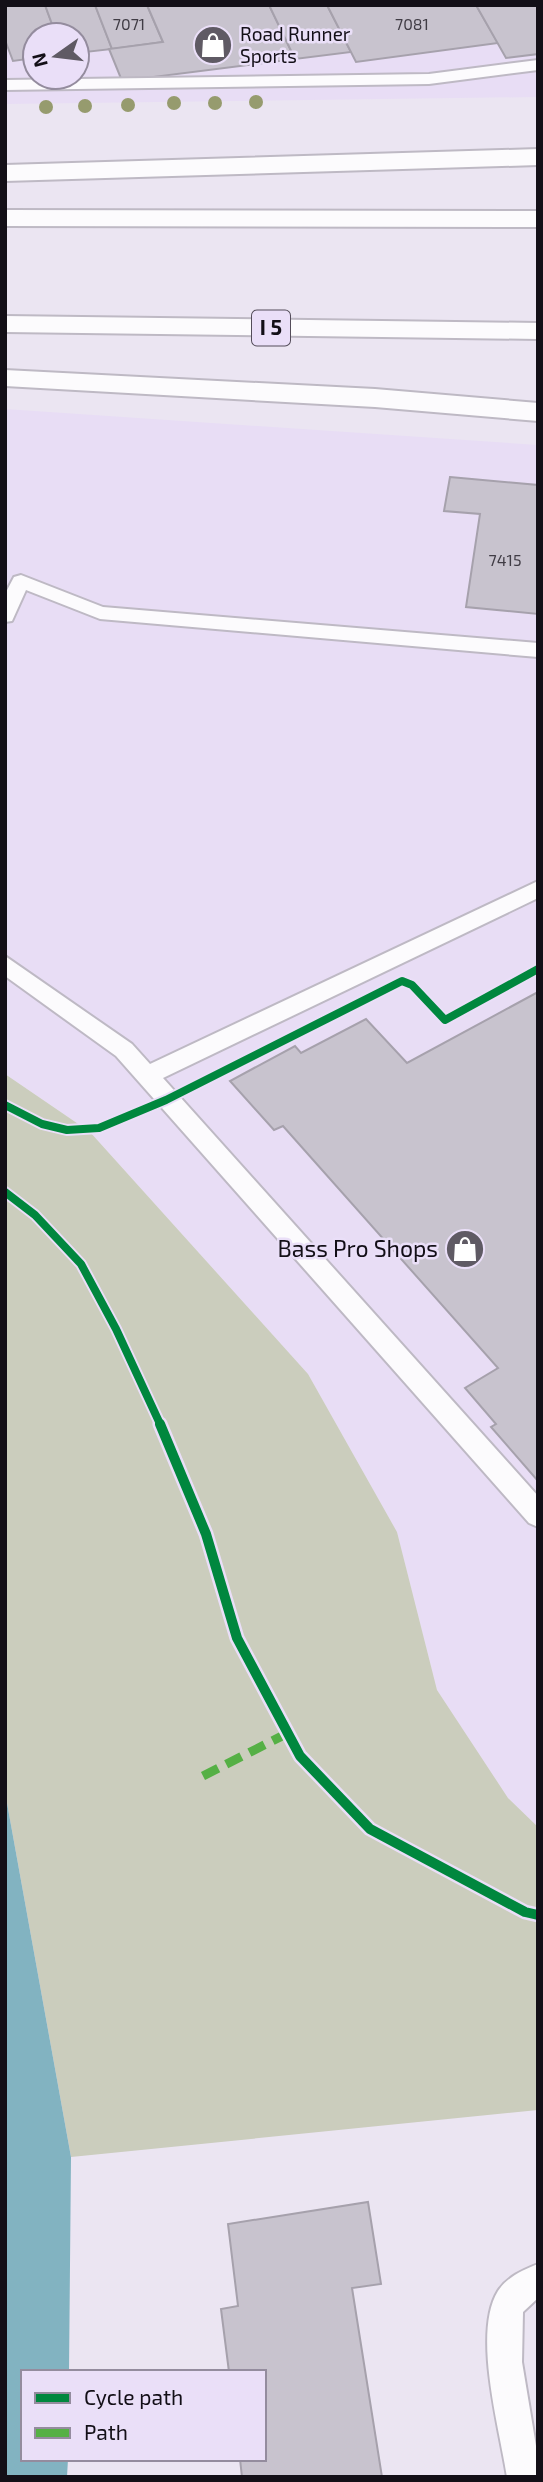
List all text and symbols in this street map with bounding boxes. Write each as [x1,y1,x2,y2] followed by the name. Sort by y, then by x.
[113,14,145,33] house number: 7071
[395,14,429,33] house number: 7081
[21,21,91,91] north arrow
[240,22,351,67] place label: Road Runner Sports
[192,24,234,66] shop icon: Road Runner Sports
[26,51,52,70] text: N
[252,310,290,346] road number: I 5
[489,550,521,569] house number: 7415
[444,1228,486,1270] shop icon: Bass Pro Shops
[278,1234,438,1262] place label: Bass Pro Shops
[21,2370,266,2461] legend
[84,2384,183,2409] text: Cycle path
[84,2419,128,2444] text: Path

